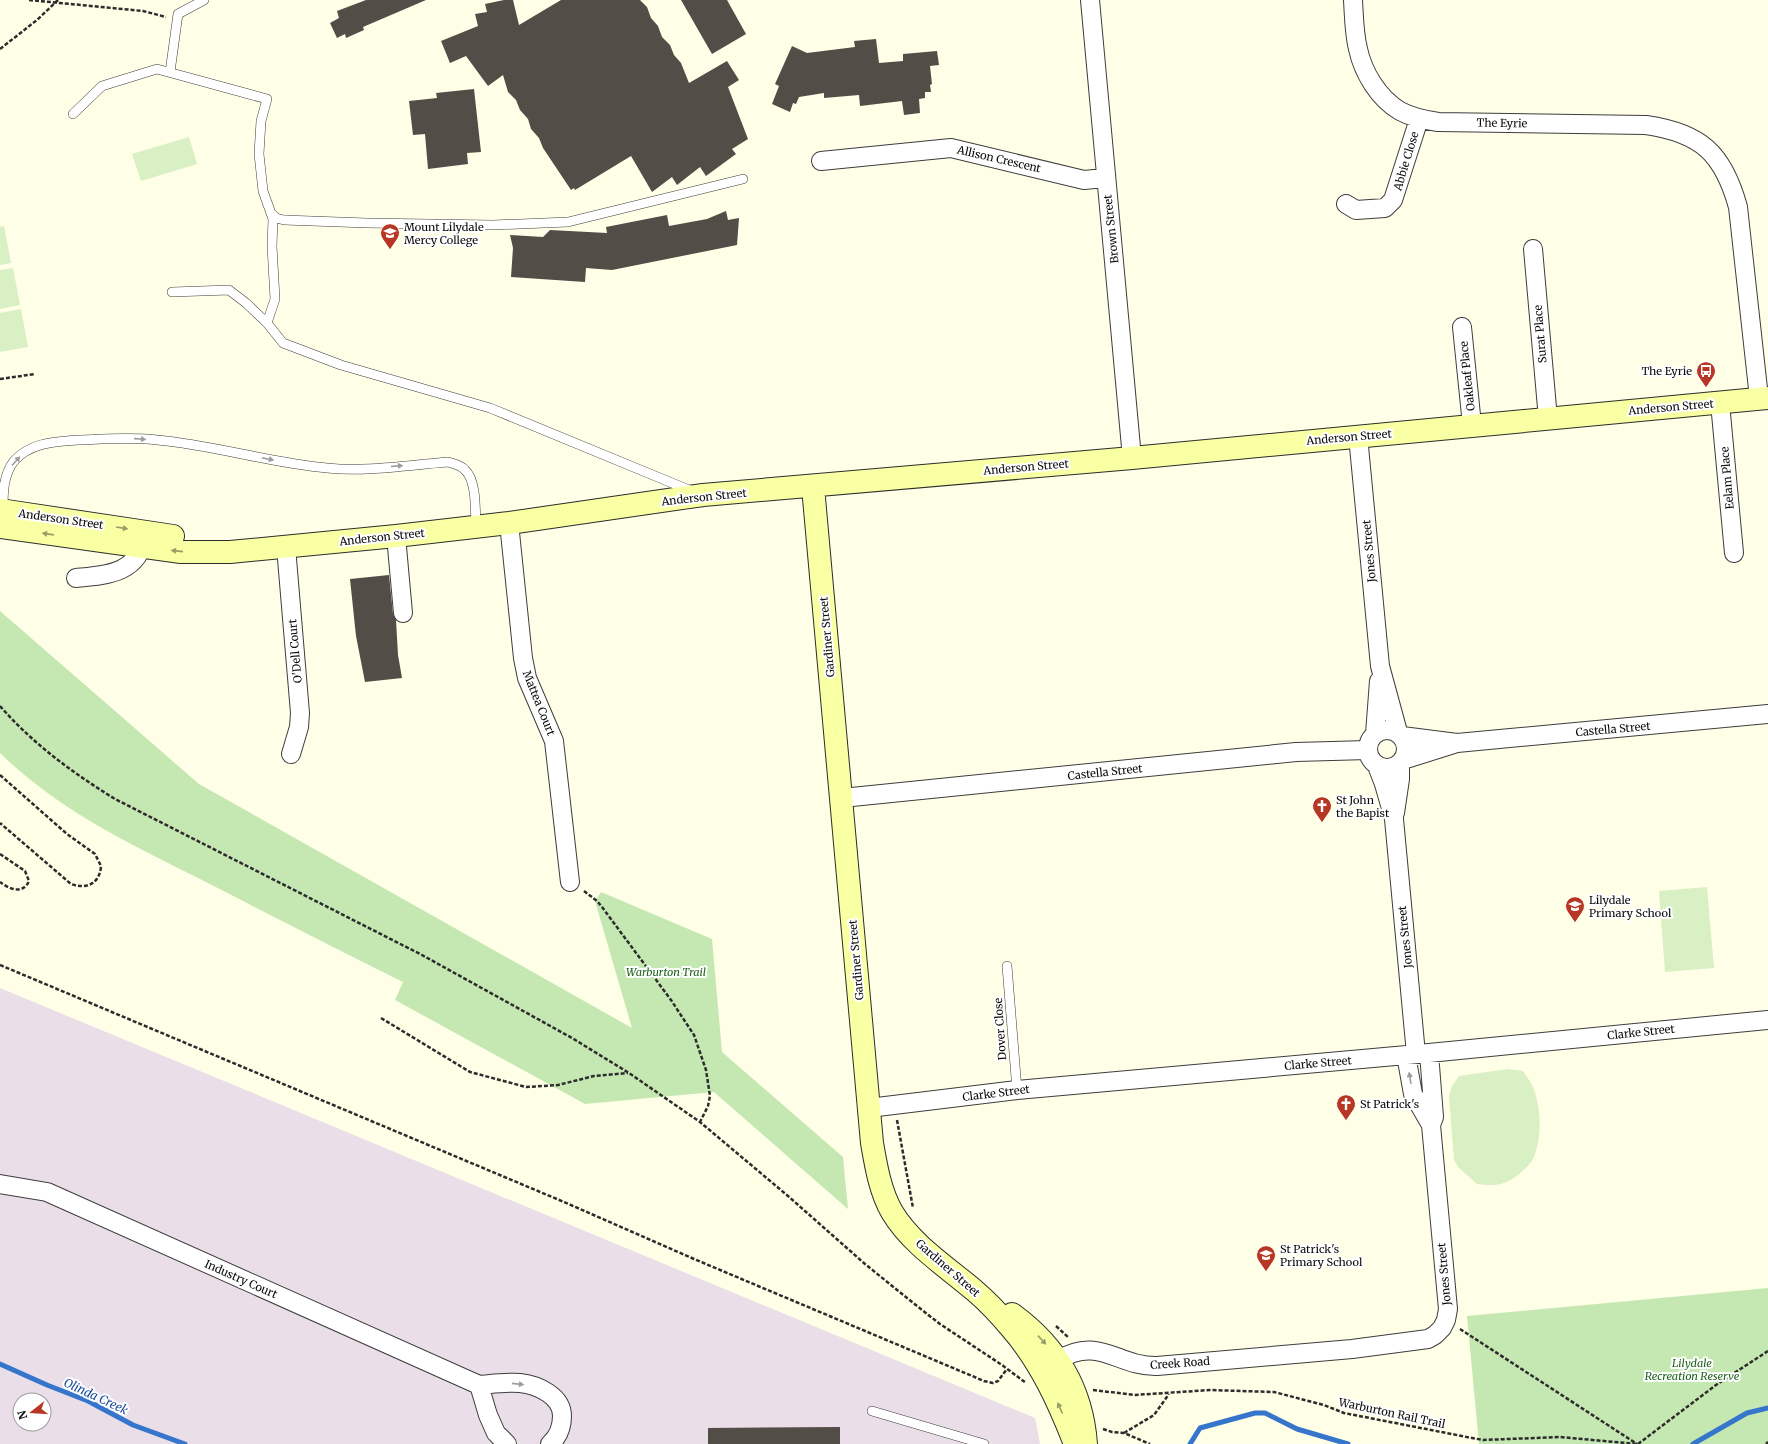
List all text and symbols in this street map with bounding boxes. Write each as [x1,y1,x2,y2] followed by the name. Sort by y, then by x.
[1477,116,1528,130] street label: The Eyrie
[1390,130,1422,193] street label: Abbie Close
[955,142,1043,176] street label: Allison Crescent
[1100,193,1122,264] street label: Brown Street
[404,220,484,247] place label: Mount Lilydale Mercy College
[379,222,401,250] school or university icon: Mount Lilydale Mercy College
[1530,304,1550,364] street label: Surat Place
[1456,340,1478,412] street label: Oakleaf Place
[1695,360,1717,388] bus stop icon: The Eyrie
[1641,364,1692,378] place label: The Eyrie
[1627,396,1715,418] street label: Anderson Street
[1305,426,1393,448] street label: Anderson Street
[134,435,146,442] one-way arrow
[1717,446,1737,510] street label: Eelam Place
[11,456,20,465] one-way arrow
[982,456,1070,478] street label: Anderson Street
[262,457,274,463] one-way arrow
[391,462,403,469] one-way arrow
[660,485,748,509] street label: Anderson Street
[17,506,105,532] street label: Anderson Street
[1359,518,1379,584] street label: Jones Street
[116,525,128,531] one-way arrow
[338,525,426,549] street label: Anderson Street
[42,531,54,537] one-way arrow
[171,548,183,555] one-way arrow
[816,595,837,678] street label: Gardiner Street
[285,618,305,684] street label: O'Dell Court
[520,668,559,738] street label: Mattea Court
[1575,719,1652,739] street label: Castella Street
[1067,761,1144,783] street label: Castella Street
[1336,793,1390,820] place label: St John the Bapist
[1311,795,1333,823] church icon: St John the Bapist
[1589,893,1672,920] place label: Lilydale Primary School
[1564,895,1586,923] school or university icon: Lilydale Primary School
[1395,904,1415,970] street label: Jones Street
[845,918,866,1001] street label: Gardiner Street
[626,965,706,979] park label: Warburton Trail
[991,997,1009,1061] street label: Dover Close
[1607,1021,1676,1043] street label: Clarke Street
[1284,1053,1353,1073] street label: Clarke Street
[1406,1072,1412,1085] one-way arrow
[962,1082,1031,1104] street label: Clarke Street
[1335,1093,1357,1121] church icon: St Patrick's
[1360,1097,1419,1111] place label: St Patrick's
[913,1236,984,1300] street label: Gardiner Street
[1434,1241,1454,1307] street label: Jones Street
[1280,1242,1363,1269] place label: St Patrick's Primary School
[1255,1244,1277,1272] school or university icon: St Patrick's Primary School
[202,1257,280,1302] street label: Industry Court
[1037,1335,1046,1345] one-way arrow
[1150,1354,1211,1372] street label: Creek Road
[1645,1356,1740,1383] park label: Lilydale Recreation Reserve
[61,1375,131,1418] water label: Olinda Creek
[512,1381,524,1387] one-way arrow
[12,1392,52,1432] north arrow
[1336,1395,1447,1431] street label: Warburton Rail Trail
[1057,1402,1063,1414] one-way arrow
[14,1408,30,1421] text: N

